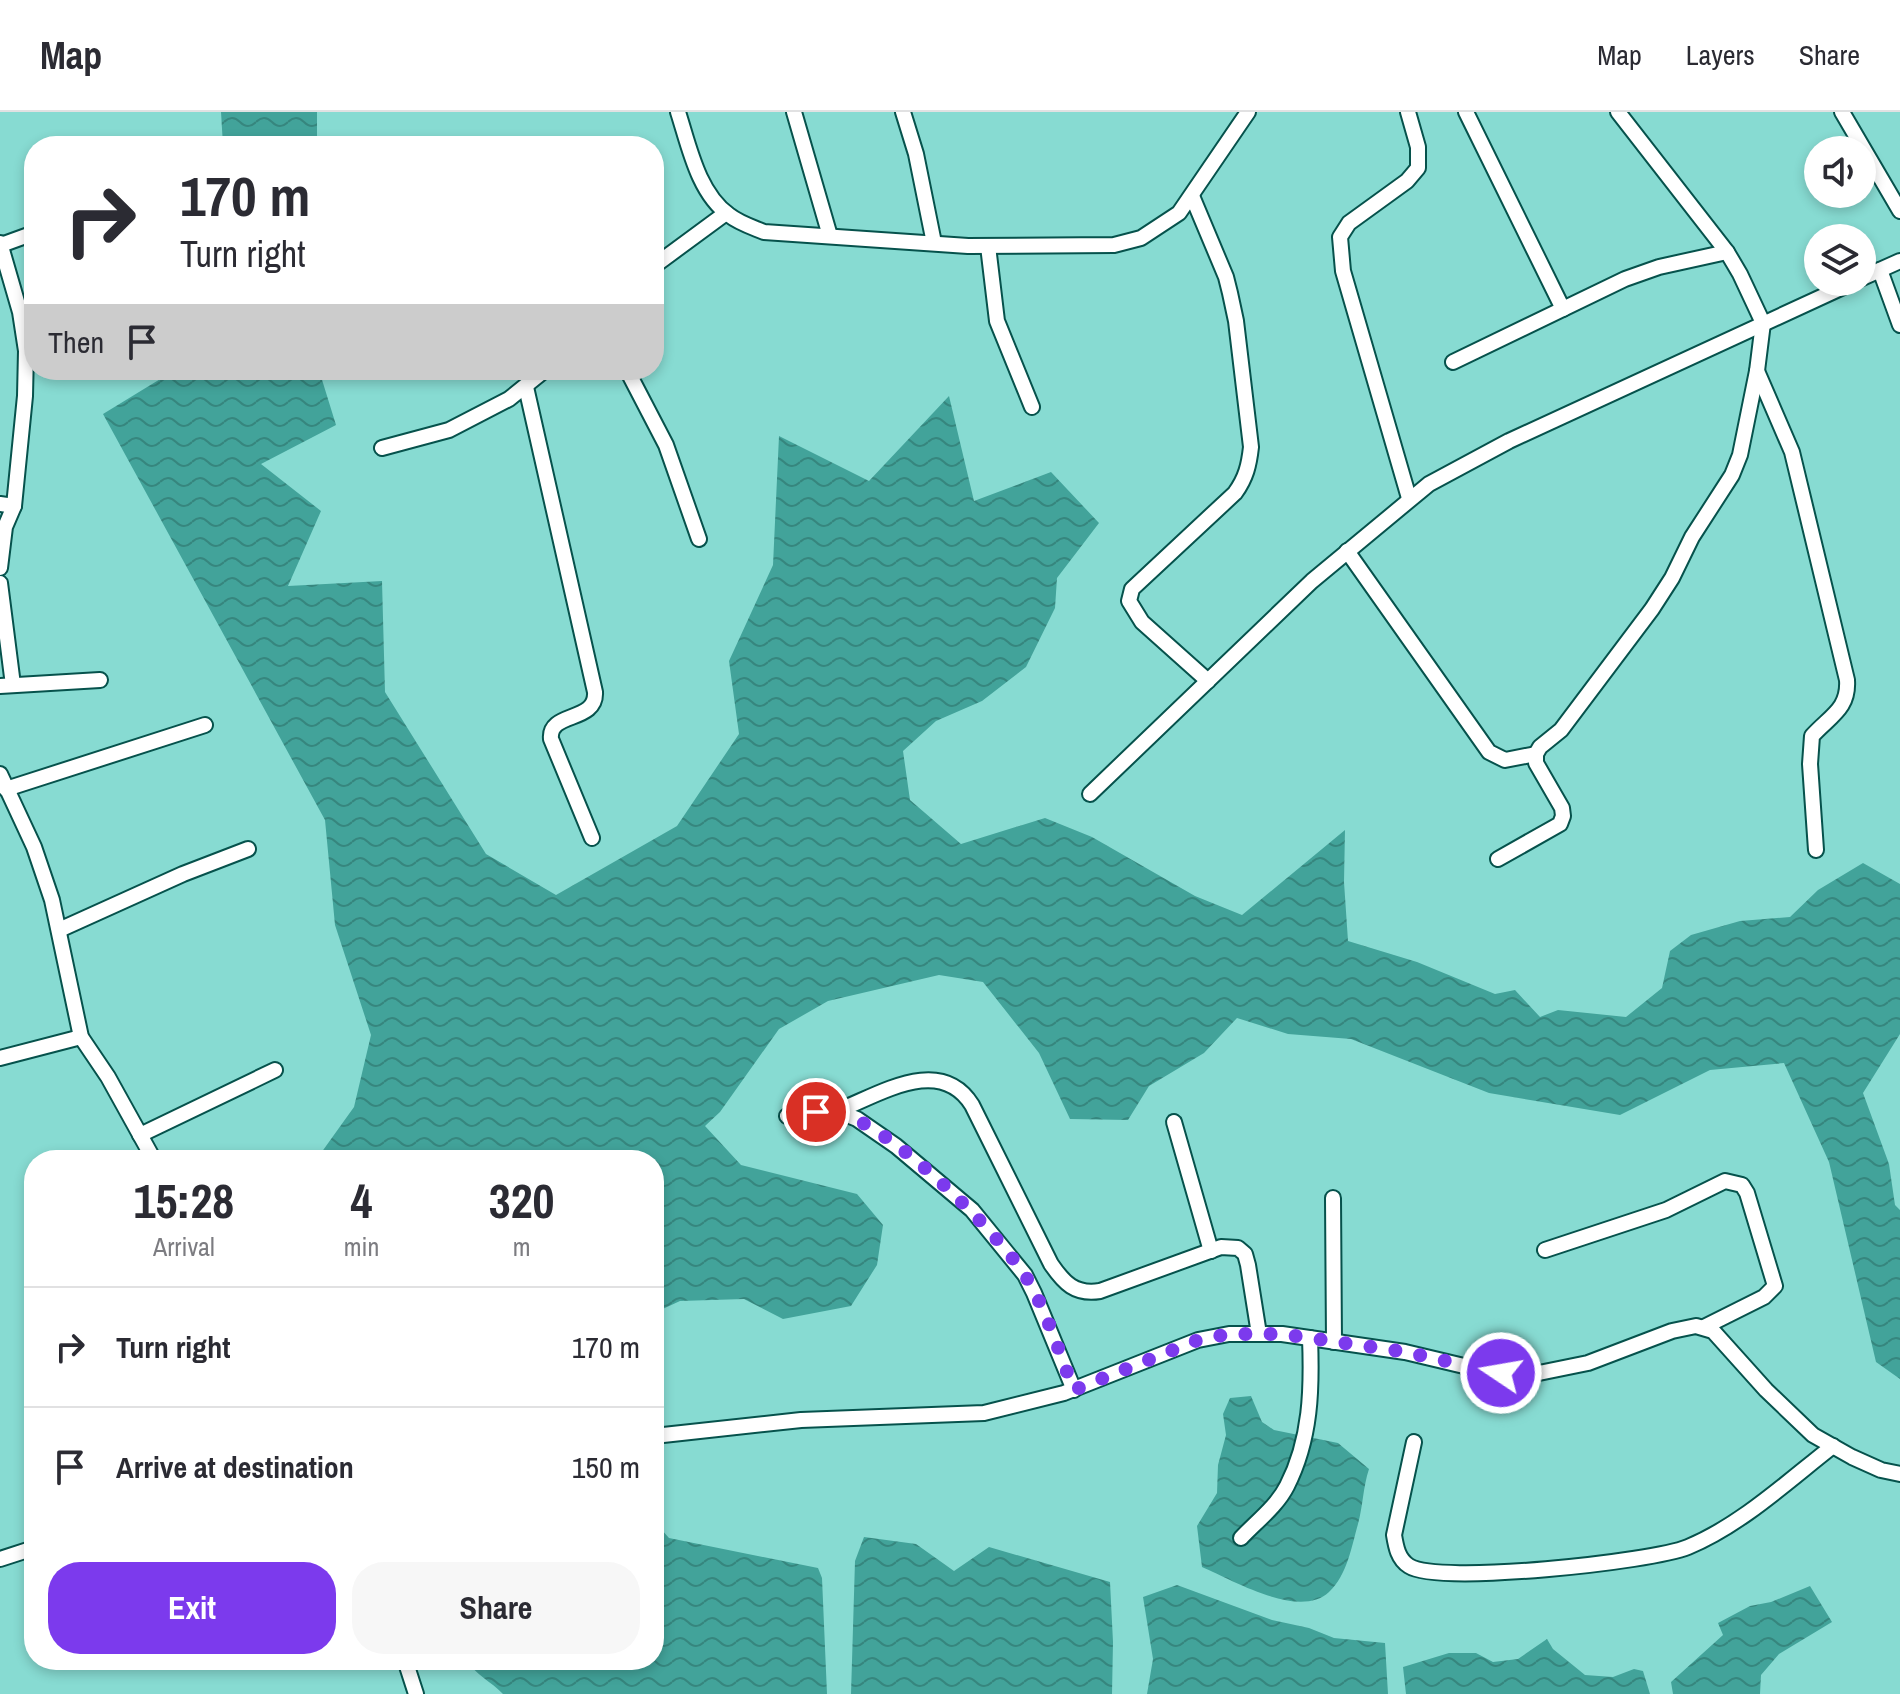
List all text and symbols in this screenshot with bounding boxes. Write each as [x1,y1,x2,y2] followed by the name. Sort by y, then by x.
[40,30,102,81] text: Map
[1597,36,1642,74] text: Map
[1686,36,1755,74] text: Layers
[1799,36,1860,74] text: Share
[1804,136,1876,296] map controls
[1804,136,1876,208] button: sound
[180,158,310,233] text: 170 m
[48,168,152,272] icon: right
[1804,224,1876,296] button: layers
[180,230,305,278] text: Turn right
[120,320,164,364] icon: arrive
[48,322,104,362] text: Then
[782,1078,850,1146] pin
[794,1090,838,1134] icon: arrive
[134,1168,234,1233] text: 15:28
[351,1168,372,1233] text: 4
[489,1168,554,1233] text: 320
[153,1229,215,1264] text: Arrival
[344,1229,379,1264] text: min
[513,1229,531,1264] text: m
[48,1325,92,1369] icon: right
[116,1327,230,1367] text: Turn right
[572,1327,640,1367] text: 170 m
[1459,1331,1543,1415] position arrow
[48,1445,92,1489] icon: arrive
[116,1447,354,1487] text: Arrive at destination
[572,1447,640,1487] text: 150 m
[48,1562,336,1654] button: Exit
[352,1562,640,1654] button: Share

